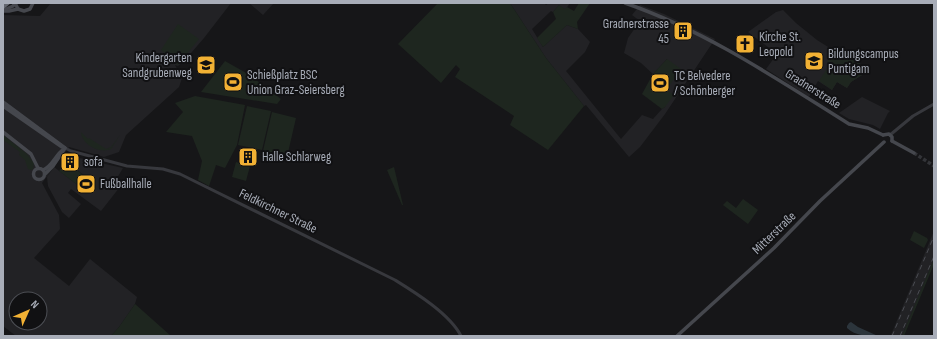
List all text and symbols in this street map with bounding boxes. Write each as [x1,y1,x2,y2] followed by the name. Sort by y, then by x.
[603,16,669,47] place label: Gradnerstrasse 45
[672,20,694,42] building icon: Gradnerstrasse 45
[759,29,801,60] place label: Kirche St. Leopold
[734,33,756,55] church icon: Kirche St. Leopold
[828,46,899,77] place label: Bildungscampus Puntigam
[122,50,192,81] place label: Kindergarten Sandgrubenweg
[803,50,825,72] school or university icon: Bildungscampus Puntigam
[195,54,217,76] school or university icon: Kindergarten Sandgrubenweg
[782,66,844,112] street label: Gradnerstraße
[247,67,345,98] place label: Schießplatz BSC Union Graz-Seiersberg
[674,68,735,99] place label: TC Belvedere / Schönberger
[222,71,244,93] sports icon: Schießplatz BSC Union Graz-Seiersberg
[649,72,671,94] sports icon: TC Belvedere / Schönberger
[237,146,259,168] building icon: Halle Schlarweg
[262,149,331,165] place label: Halle Schlarweg
[59,151,81,173] building icon: sofa
[84,154,103,170] place label: sofa
[75,173,97,195] sports icon: Fußballhalle
[100,176,152,192] place label: Fußballhalle
[236,185,320,237] street label: Feldkirchner Straße
[749,208,799,258] street label: Mitterstraße
[8,291,48,331] north arrow
[28,298,41,311] text: N

